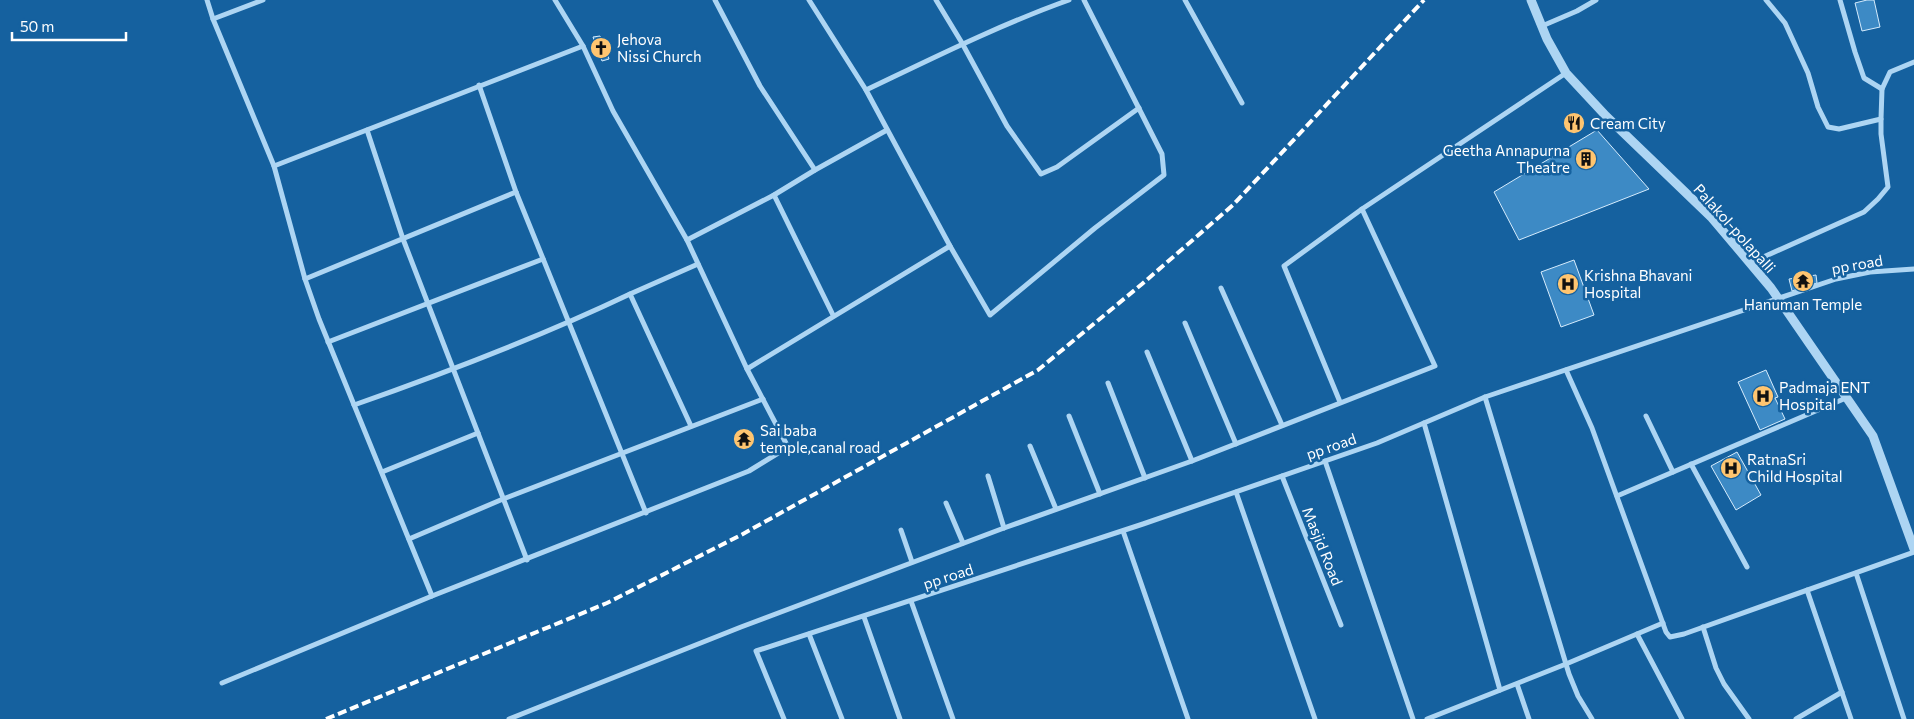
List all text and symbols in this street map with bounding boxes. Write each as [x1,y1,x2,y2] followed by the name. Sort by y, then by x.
[12,10,126,42] scale bar
[20,17,54,35] text: 50 m
[617,30,702,65] place label: Jehova Nissi Church
[589,36,613,60] church icon: Jehova Nissi Church
[1562,111,1586,135] restaurant icon: Cream City
[1590,114,1666,132] place label: Cream City
[1443,141,1570,176] place label: Geetha Annapurna Theatre
[1574,147,1598,171] building icon: Geetha Annapurna Theatre
[1690,180,1780,276] street label: Palakol-polapalli
[1830,251,1884,277] street label: pp road
[1584,266,1692,301] place label: Krishna Bhavani Hospital
[1791,269,1815,293] temple icon: Hanuman Temple
[1556,272,1580,296] hospital icon: Krishna Bhavani Hospital
[1744,295,1862,313] place label: Hanuman Temple
[1779,378,1871,413] place label: Padmaja ENT Hospital
[1751,384,1775,408] hospital icon: Padmaja ENT Hospital
[760,421,880,456] place label: Sai baba temple,canal road
[732,427,756,451] temple icon: Sai baba temple,canal road
[1304,429,1358,463] street label: pp road
[1747,450,1842,485] place label: RatnaSri Child Hospital
[1719,456,1743,480] hospital icon: RatnaSri Child Hospital
[1299,504,1347,588] street label: Masjid Road
[921,559,975,593] street label: pp road

